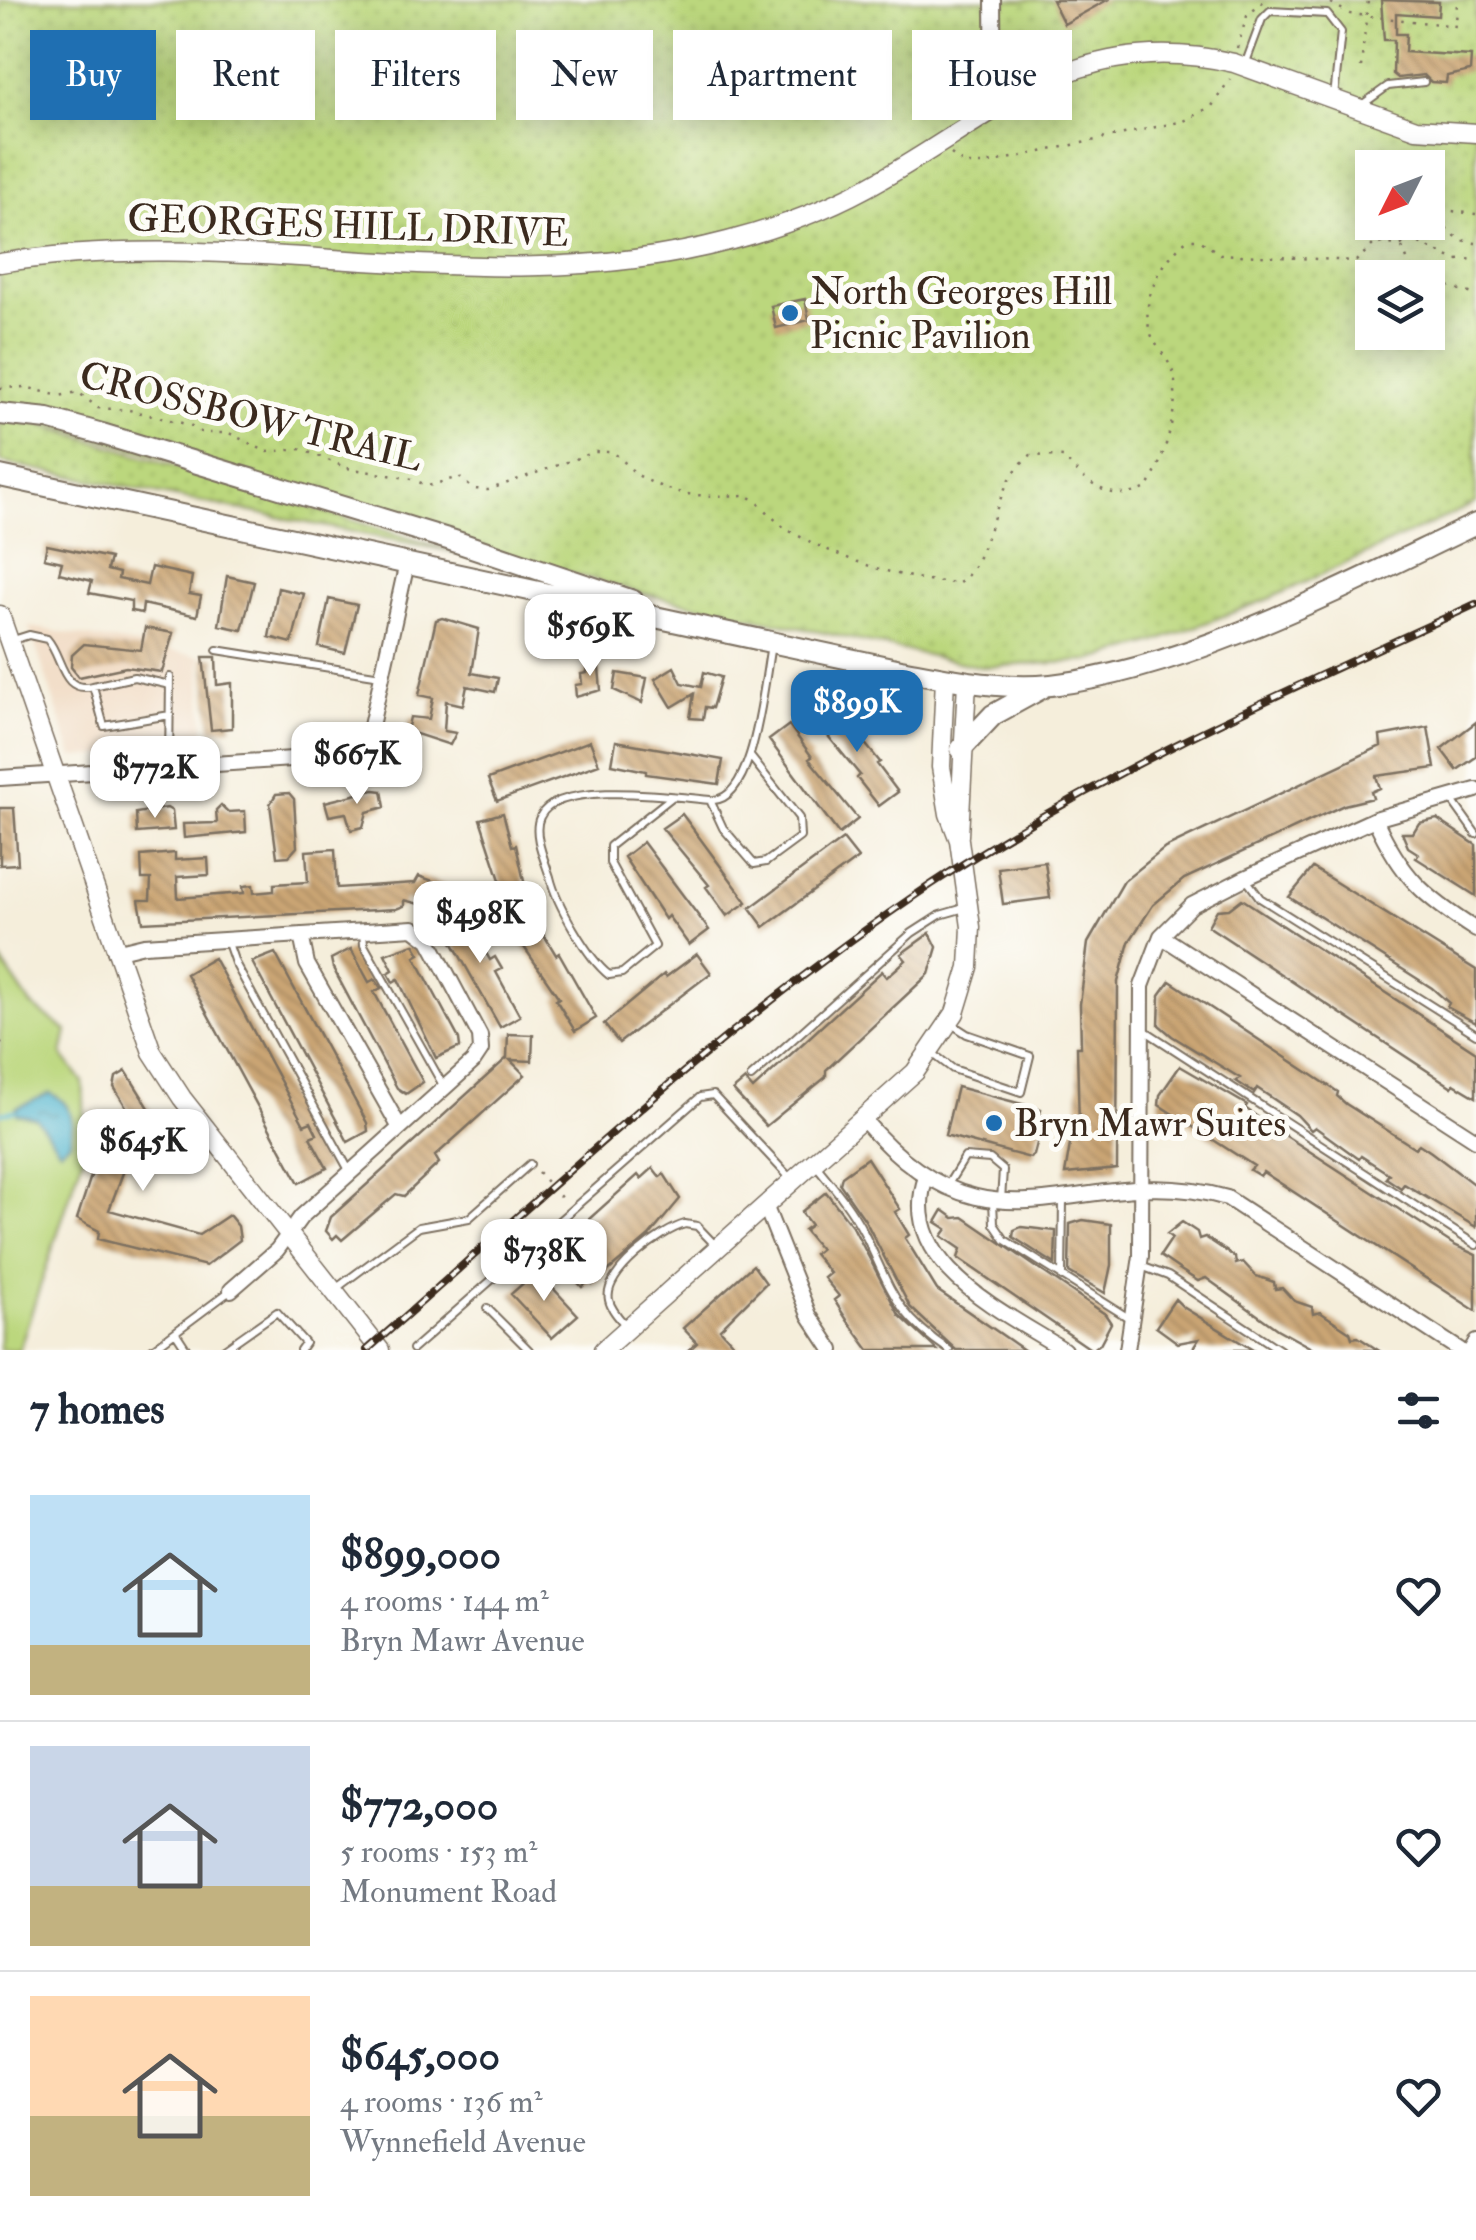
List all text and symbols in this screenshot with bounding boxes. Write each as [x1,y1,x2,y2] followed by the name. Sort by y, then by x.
[30,30,156,120] chip: Buy
[176,30,315,120] chip: Rent
[335,30,496,120] chip: Filters
[516,30,653,120] chip: New
[673,30,892,120] chip: Apartment
[912,30,1072,120] chip: House
[1355,150,1445,240] north arrow
[1355,150,1445,350] map controls
[126,194,569,258] street label: GEORGES HILL DRIVE
[1355,260,1445,350] button: layers
[810,268,1113,360] place label: North Georges Hill Picnic Pavilion
[779,302,801,324] marker: North Georges Hill Picnic Pavilion
[75,351,427,483] street label: CROSSBOW TRAIL
[520,594,660,679] pin: $569K
[547,606,633,646] text: $569K
[787,670,927,755] pin: $899K
[813,682,901,722] text: $899K
[287,722,427,807] pin: $667K
[313,734,401,774] text: $667K
[85,736,225,821] pin: $772K
[112,748,198,788] text: $772K
[410,881,550,966] pin: $498K
[435,893,525,933] text: $498K
[1014,1100,1286,1148] place label: Bryn Mawr Suites
[73,1109,213,1194] pin: $645K
[983,1112,1005,1134] marker: Bryn Mawr Suites
[99,1121,187,1161] text: $645K
[474,1219,614,1304] pin: $738K
[503,1231,585,1271] text: $738K
[1391,1383,1446,1438] icon: filters
[30,1384,165,1436] text: 7 homes
[340,1529,501,1581] text: $899,000
[110,1535,230,1655] icon: home
[1391,1568,1446,1623] icon: heart
[340,1581,549,1621] text: 4 rooms · 144 m²
[340,1621,585,1661] text: Bryn Mawr Avenue
[340,1780,498,1832] text: $772,000
[110,1786,230,1906] icon: home
[1391,1819,1446,1874] icon: heart
[340,1832,537,1872] text: 5 rooms · 153 m²
[340,1872,557,1912] text: Monument Road
[340,2030,500,2082] text: $645,000
[110,2036,230,2156] icon: home
[1391,2069,1446,2124] icon: heart
[340,2082,543,2122] text: 4 rooms · 136 m²
[340,2122,586,2162] text: Wynnefield Avenue

